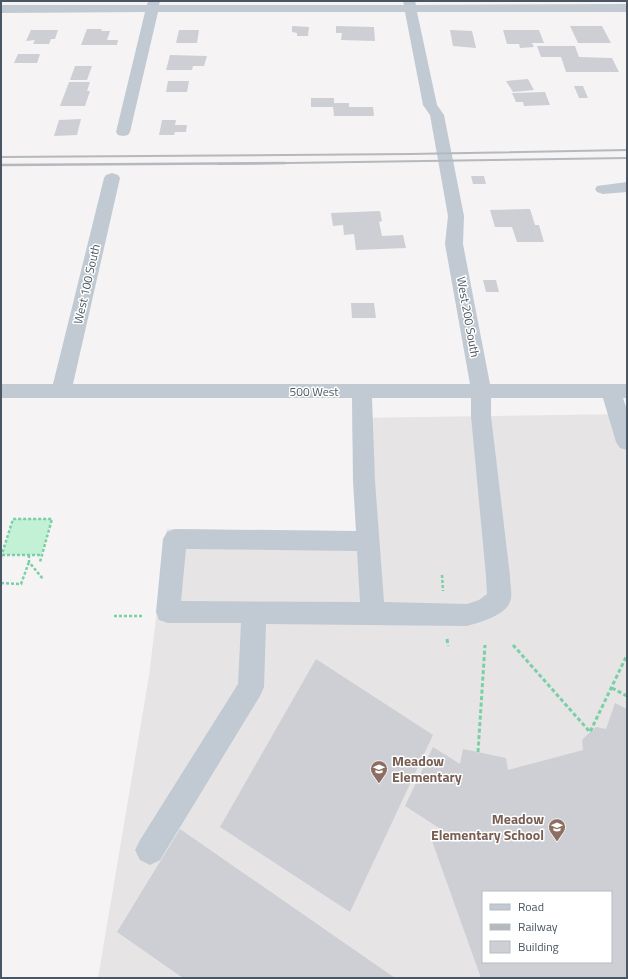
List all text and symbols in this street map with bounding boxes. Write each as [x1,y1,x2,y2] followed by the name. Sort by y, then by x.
[68,242,105,326] street label: West 100 South
[452,275,485,359] street label: West 200 South
[289,382,339,401] street label: 500 West
[392,750,462,787] place label: Meadow Elementary
[369,759,389,784] school or university icon: Meadow Elementary
[431,808,544,845] place label: Meadow Elementary School
[547,817,567,842] school or university icon: Meadow Elementary School
[482,891,612,963] legend
[518,897,544,916] text: Road
[518,917,558,936] text: Railway
[518,937,559,956] text: Building

